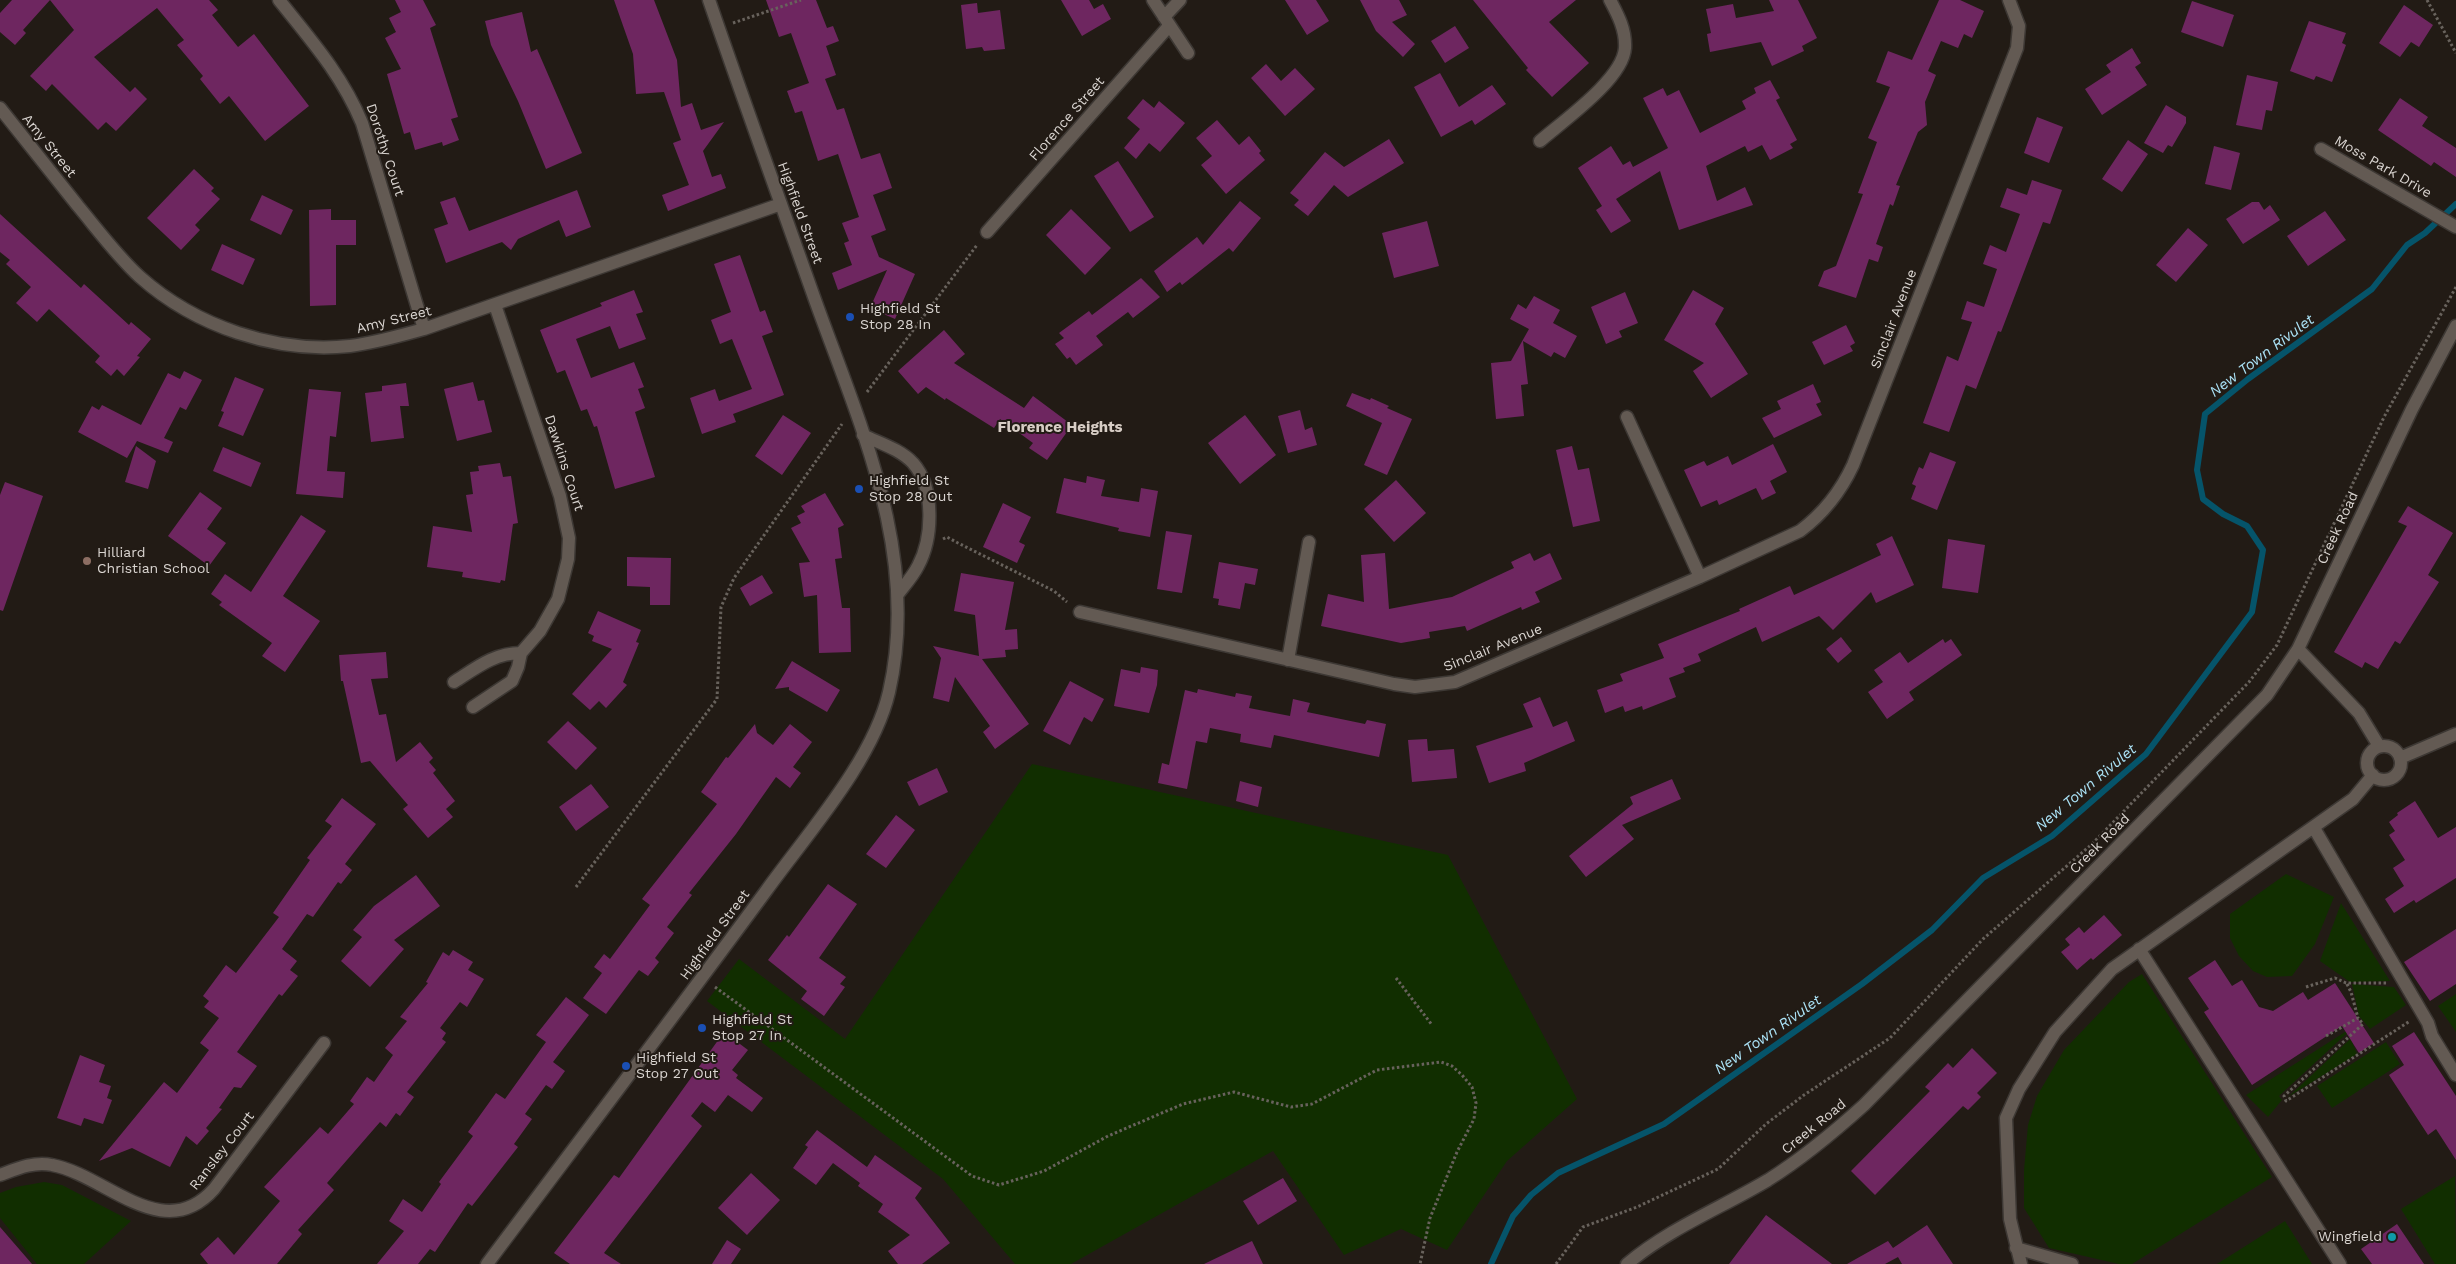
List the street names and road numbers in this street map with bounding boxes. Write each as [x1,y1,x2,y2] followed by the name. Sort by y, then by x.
[1026,73,1108,165] street label: Florence Street
[362,102,408,198] street label: Dorothy Court
[18,111,80,181] street label: Amy Street
[2331,132,2435,202] street label: Moss Park Drive
[774,160,826,266] street label: Highfield Street
[1867,267,1921,371] street label: Sinclair Avenue
[355,303,433,337] street label: Amy Street
[541,413,587,513] street label: Dawkins Court
[2314,489,2362,567] street label: Creek Road
[1441,621,1545,675] street label: Sinclair Avenue
[2066,810,2134,878] street label: Creek Road
[677,887,753,983] street label: Highfield Street
[1778,1096,1850,1158] street label: Creek Road
[186,1108,258,1194] street label: Ransley Court

